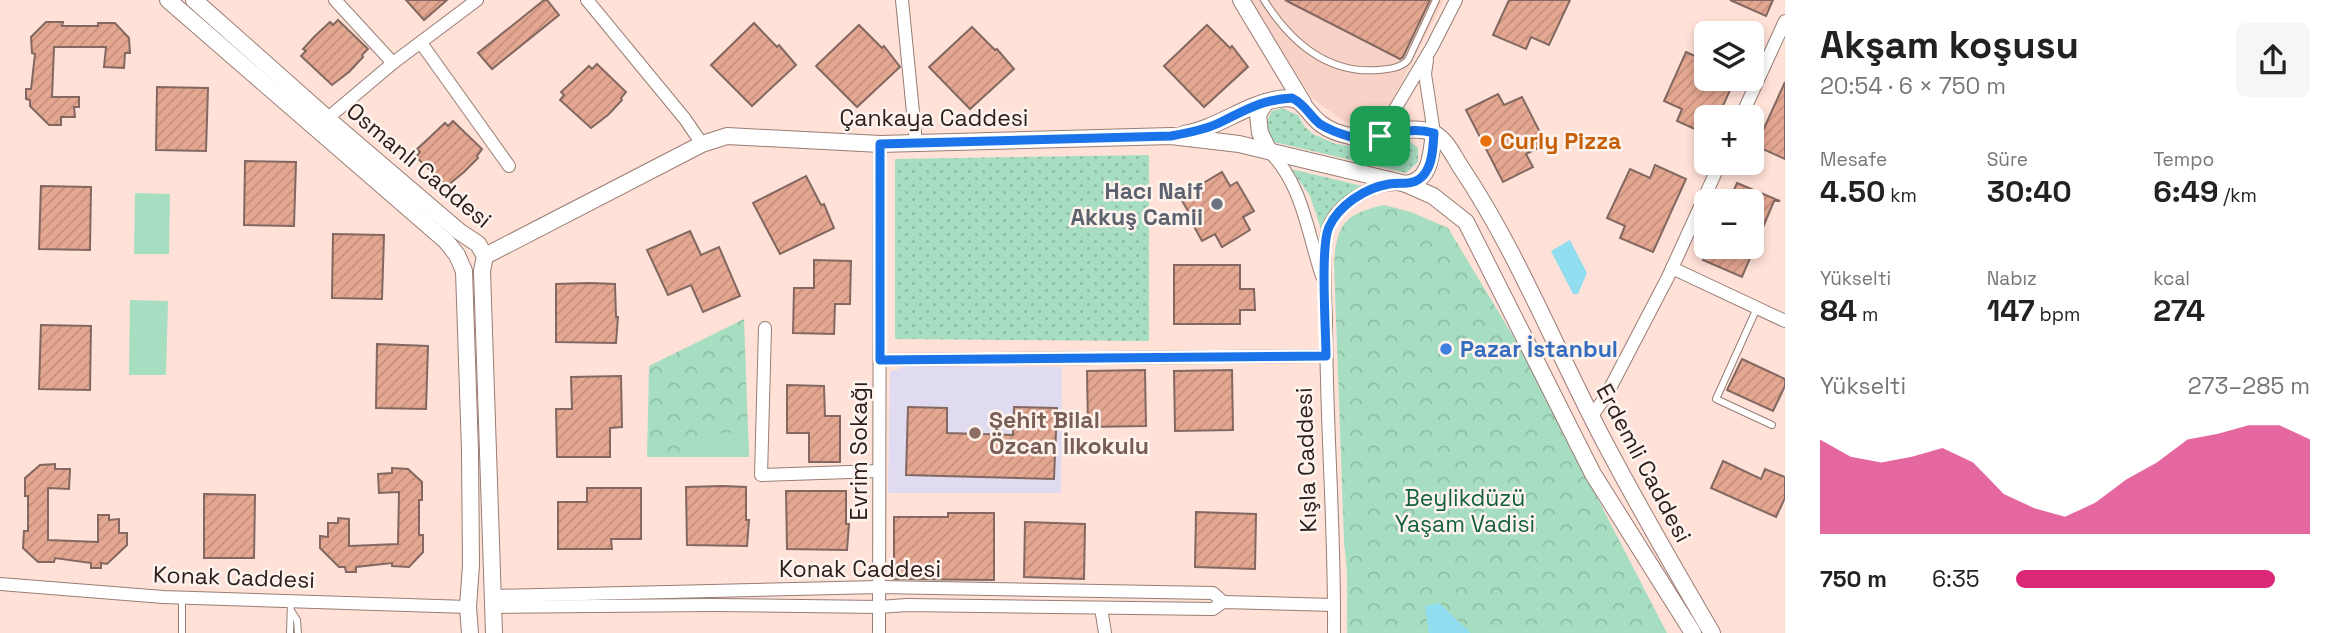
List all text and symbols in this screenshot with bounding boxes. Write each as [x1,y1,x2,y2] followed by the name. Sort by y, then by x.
[1694,21,1764,259] map controls
[1694,21,1764,91] button: layers
[1820,21,2079,69] text: Akşam koşusu
[2236,23,2310,97] button: share
[1820,71,2006,101] text: 20:54 · 6 × 750 m
[340,96,498,234] street label: Osmanlı Caddesi
[839,103,1029,133] street label: Çankaya Caddesi
[1694,105,1764,175] button: +
[1350,106,1410,166] pin
[1361,117,1399,155] icon: arrive
[1500,126,1621,156] place label: Curly Pizza
[1478,133,1494,149] marker: Curly Pizza
[1820,147,1887,172] text: Mesafe
[1987,147,2028,172] text: Süre
[2153,147,2214,172] text: Tempo
[1820,172,1885,211] text: 4.50
[1987,172,2072,211] text: 30:40
[2153,172,2218,211] text: 6:49
[1070,176,1203,232] place label: Hacı Naif Akkuş Camii
[1885,183,1917,208] text: km
[2218,183,2257,208] text: /km
[1694,189,1764,259] button: −
[1209,196,1225,212] marker: Hacı Naif Akkuş Camii
[1820,266,1891,291] text: Yükselti
[1987,266,2037,291] text: Nabız
[2153,266,2190,291] text: kcal
[1820,291,1857,330] text: 84
[1987,291,2035,330] text: 147
[2153,291,2205,330] text: 274
[1857,302,1878,327] text: m
[2035,302,2080,327] text: bpm
[1460,334,1618,364] place label: Pazar İstanbul
[1438,341,1454,357] marker: Pazar İstanbul
[1820,371,1906,401] text: Yükselti
[2188,371,2310,401] text: 273–285 m
[1590,379,1698,547] street label: Erdemli Caddesi
[844,381,874,521] street label: Evrim Sokağı
[1288,387,1324,533] street label: Kışla Caddesi
[989,405,1149,461] place label: Şehit Bilal Özcan İlkokulu
[967,425,983,441] marker: Şehit Bilal Özcan İlkokulu
[1395,483,1535,539] park label: Beylikdüzü Yaşam Vadisi
[779,554,941,584] street label: Konak Caddesi
[152,559,316,595] street label: Konak Caddesi
[1820,564,1887,594] text: 750 m
[1932,564,1980,594] text: 6:35

